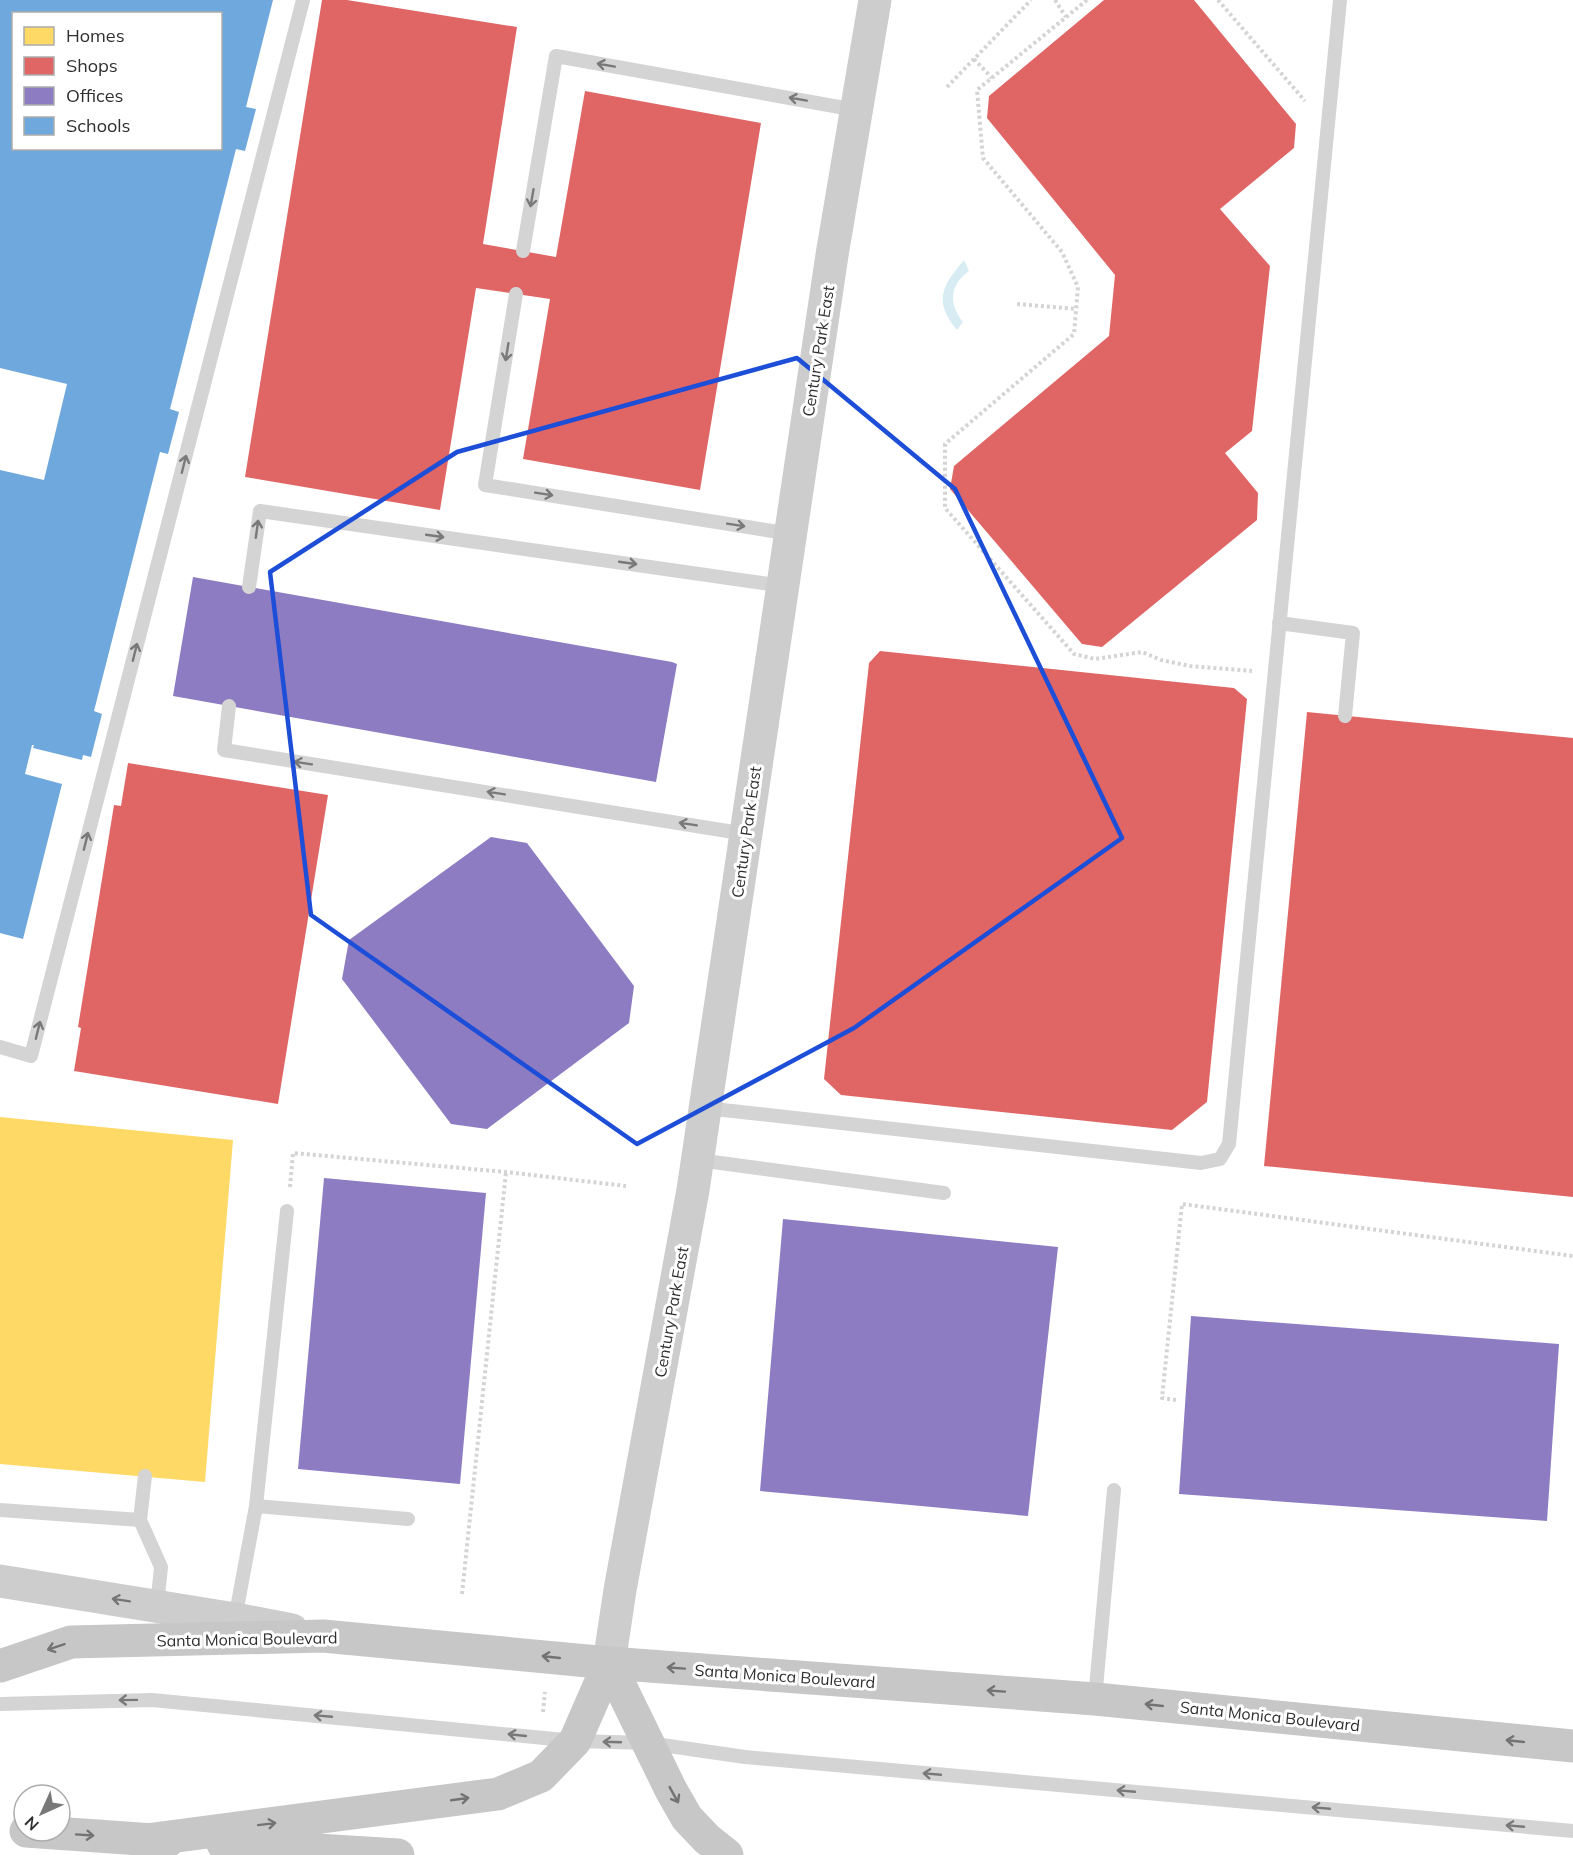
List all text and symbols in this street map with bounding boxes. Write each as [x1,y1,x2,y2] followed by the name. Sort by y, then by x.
[12,12,222,150] legend
[66,24,125,47] text: Homes
[66,54,118,77] text: Shops
[597,59,617,70] one-way arrow
[66,84,124,107] text: Offices
[789,93,809,104] one-way arrow
[66,114,131,137] text: Schools
[526,188,537,207] one-way arrow
[798,284,838,418] street label: Century Park East
[501,341,512,361] one-way arrow
[178,454,190,473] one-way arrow
[533,489,553,500] one-way arrow
[252,520,263,539] one-way arrow
[726,520,746,531] one-way arrow
[424,530,444,541] one-way arrow
[617,558,637,569] one-way arrow
[130,643,141,662] one-way arrow
[294,757,313,768] one-way arrow
[727,765,765,899] street label: Century Park East
[486,788,506,799] one-way arrow
[679,818,699,829] one-way arrow
[81,832,93,851] one-way arrow
[32,1021,44,1040] one-way arrow
[650,1245,692,1379] street label: Century Park East
[112,1594,132,1605] one-way arrow
[156,1627,338,1651] street label: Santa Monica Boulevard
[47,1643,66,1654] one-way arrow
[541,1651,561,1662] one-way arrow
[694,1660,876,1692] street label: Santa Monica Boulevard
[666,1662,686,1673] one-way arrow
[986,1685,1006,1696] one-way arrow
[119,1695,139,1706] one-way arrow
[1179,1697,1361,1735] street label: Santa Monica Boulevard
[1144,1699,1164,1710] one-way arrow
[313,1710,333,1721] one-way arrow
[507,1729,527,1740] one-way arrow
[1505,1735,1525,1746] one-way arrow
[602,1736,622,1748] one-way arrow
[923,1768,943,1779] one-way arrow
[12,1783,72,1843] north arrow
[1117,1785,1137,1796] one-way arrow
[669,1786,680,1804] one-way arrow
[450,1793,470,1804] one-way arrow
[1311,1802,1331,1813] one-way arrow
[20,1812,43,1835] text: N
[256,1818,276,1829] one-way arrow
[1505,1820,1525,1831] one-way arrow
[74,1830,94,1841] one-way arrow

